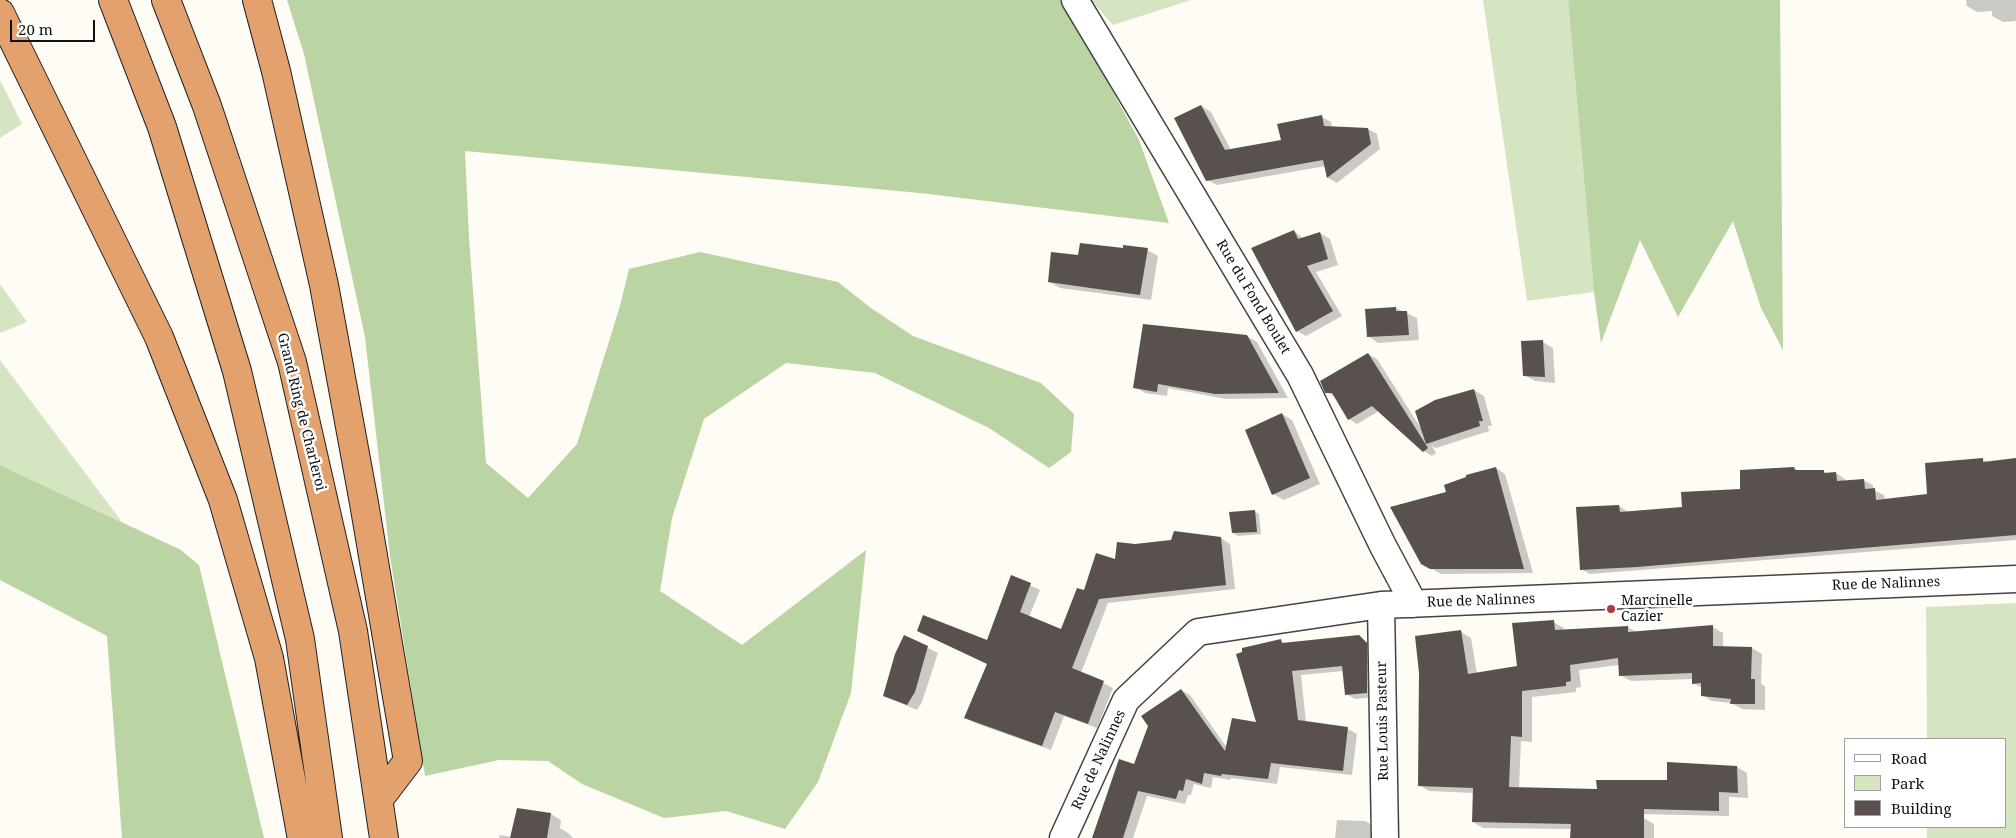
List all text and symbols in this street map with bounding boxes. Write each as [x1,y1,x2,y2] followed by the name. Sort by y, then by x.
[12,10,98,42] scale bar
[18,19,53,39] text: 20 m
[1212,237,1294,357] street label: Rue du Fond Boulet
[273,331,329,493] street label: Grand Ring de Charleroi
[1832,574,1940,594] street label: Rue de Nalinnes
[1427,591,1535,611] street label: Rue de Nalinnes
[1621,593,1693,626] place label: Marcinelle Cazier
[1605,603,1617,615] marker: Marcinelle Cazier
[1374,661,1392,781] street label: Rue Louis Pasteur
[1069,707,1129,813] street label: Rue de Nalinnes
[1844,738,2006,828] legend
[1891,748,1927,768] text: Road
[1891,773,1924,793] text: Park
[1891,798,1952,818] text: Building

